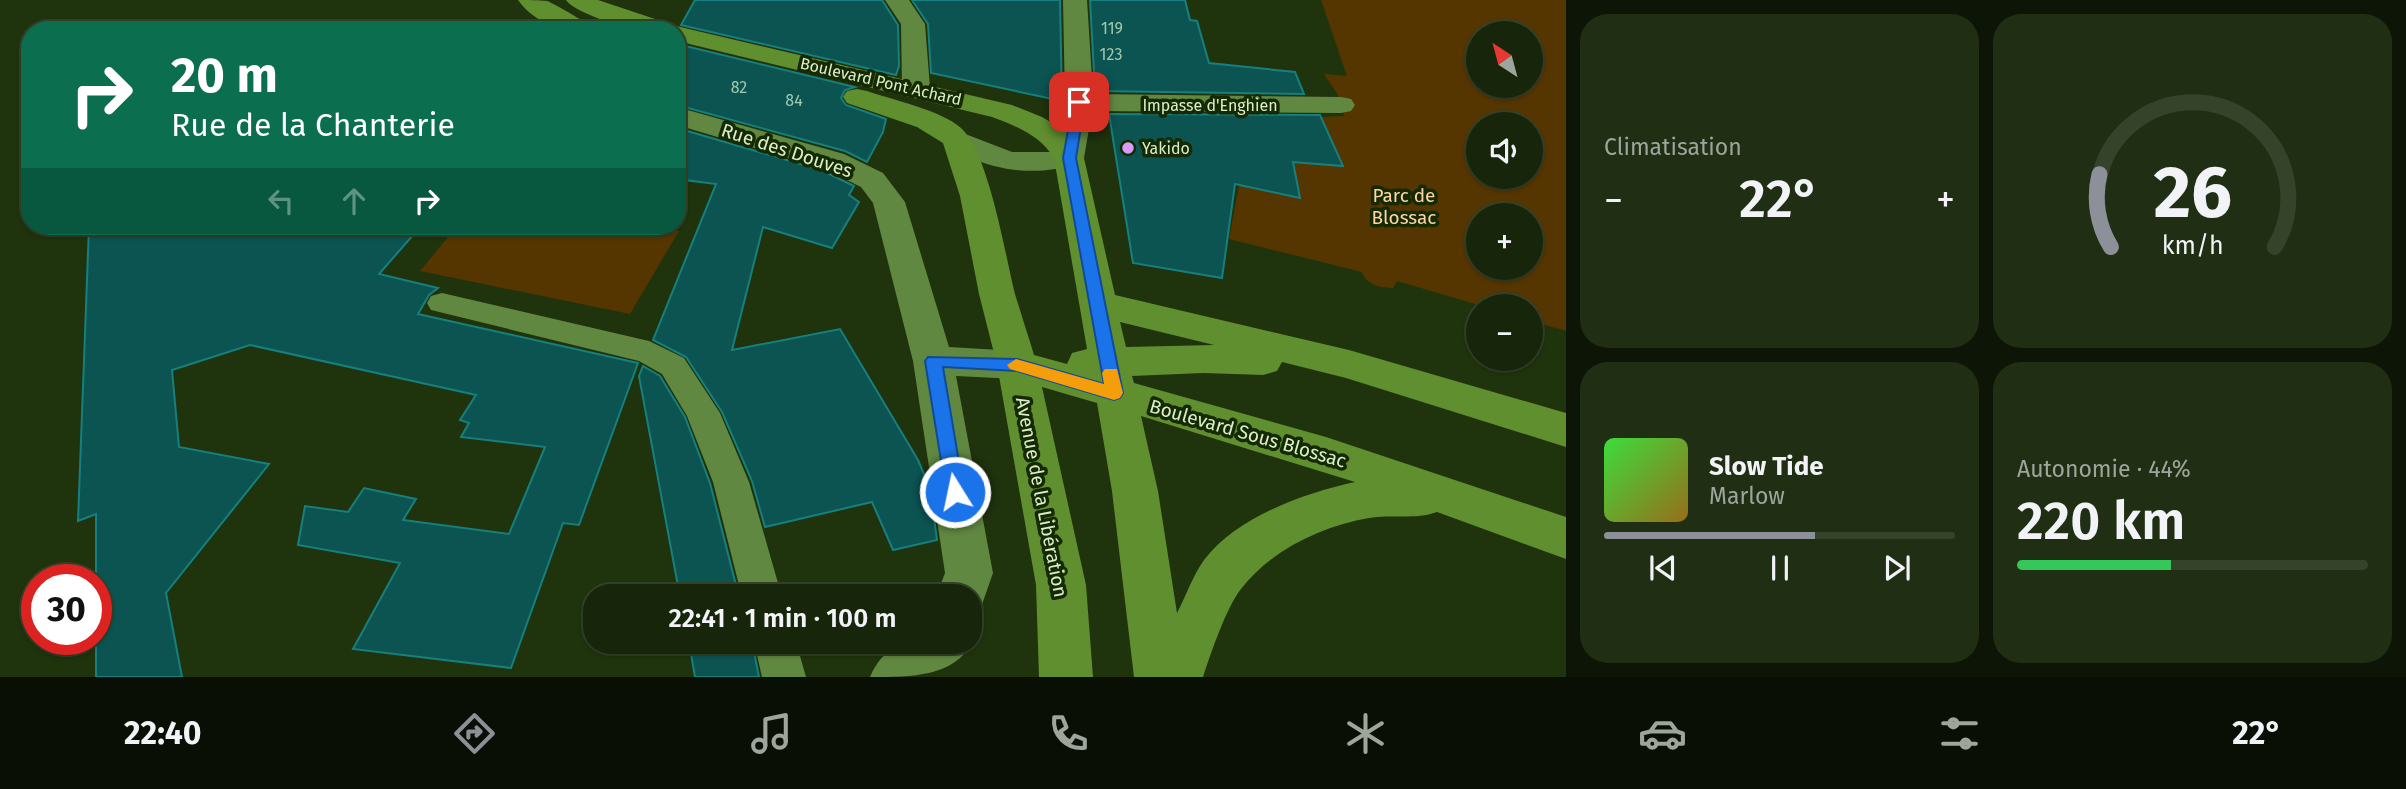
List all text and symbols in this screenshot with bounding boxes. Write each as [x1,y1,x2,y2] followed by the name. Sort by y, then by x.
[1101,19,1123,38] house number: 119
[1466,21,1544,98] north arrow
[1466,21,1543,371] map controls
[1100,45,1122,64] house number: 123
[171,46,278,105] text: 20 m
[56,49,147,140] icon: right
[798,54,964,109] street label: Boulevard Pont Achard
[1049,72,1109,132] pin
[731,78,747,97] house number: 82
[1060,83,1098,121] icon: arrive
[785,91,803,110] house number: 84
[1142,96,1278,115] street label: Impasse d'Enghien
[171,106,455,144] text: Rue de la Chanterie
[1466,112,1543,189] button: sound
[718,118,855,183] street label: Rue des Douves
[1604,133,1742,161] text: Climatisation
[1142,139,1190,158] place label: Yakido
[1120,140,1136,156] marker: Yakido
[2153,149,2232,236] text: 26
[1739,168,1820,231] text: 22°
[1604,177,1623,223] text: −
[1936,177,1955,223] text: +
[262,182,300,220] icon: left
[335,182,373,220] icon: ahead
[408,182,446,220] icon: right
[1372,184,1436,229] park label: Parc de Blossac
[1466,203,1543,280] button: +
[2162,231,2223,261] text: km/h
[1466,294,1543,371] button: −
[1147,394,1349,473] street label: Boulevard Sous Blossac
[1011,395,1072,599] street label: Avenue de la Libération
[1709,451,1824,482] text: Slow Tide
[918,455,992,529] position arrow
[2017,455,2191,483] text: Autonomie · 44%
[1709,482,1785,510] text: Marlow
[2017,490,2185,553] text: 220 km
[1644,549,1682,587] icon: previous
[1761,549,1799,587] icon: pause
[1878,549,1916,587] icon: next
[21,564,112,655] speed limit sign: 30
[668,603,897,634] text: 22:41 · 1 min · 100 m
[450,709,499,758] icon: directions
[747,709,796,758] icon: music
[1044,709,1093,758] icon: phone
[1341,709,1390,758] icon: climate
[1638,709,1687,758] icon: car
[1935,709,1984,758] icon: filters
[124,714,201,752] text: 22:40
[2232,714,2282,752] text: 22°

